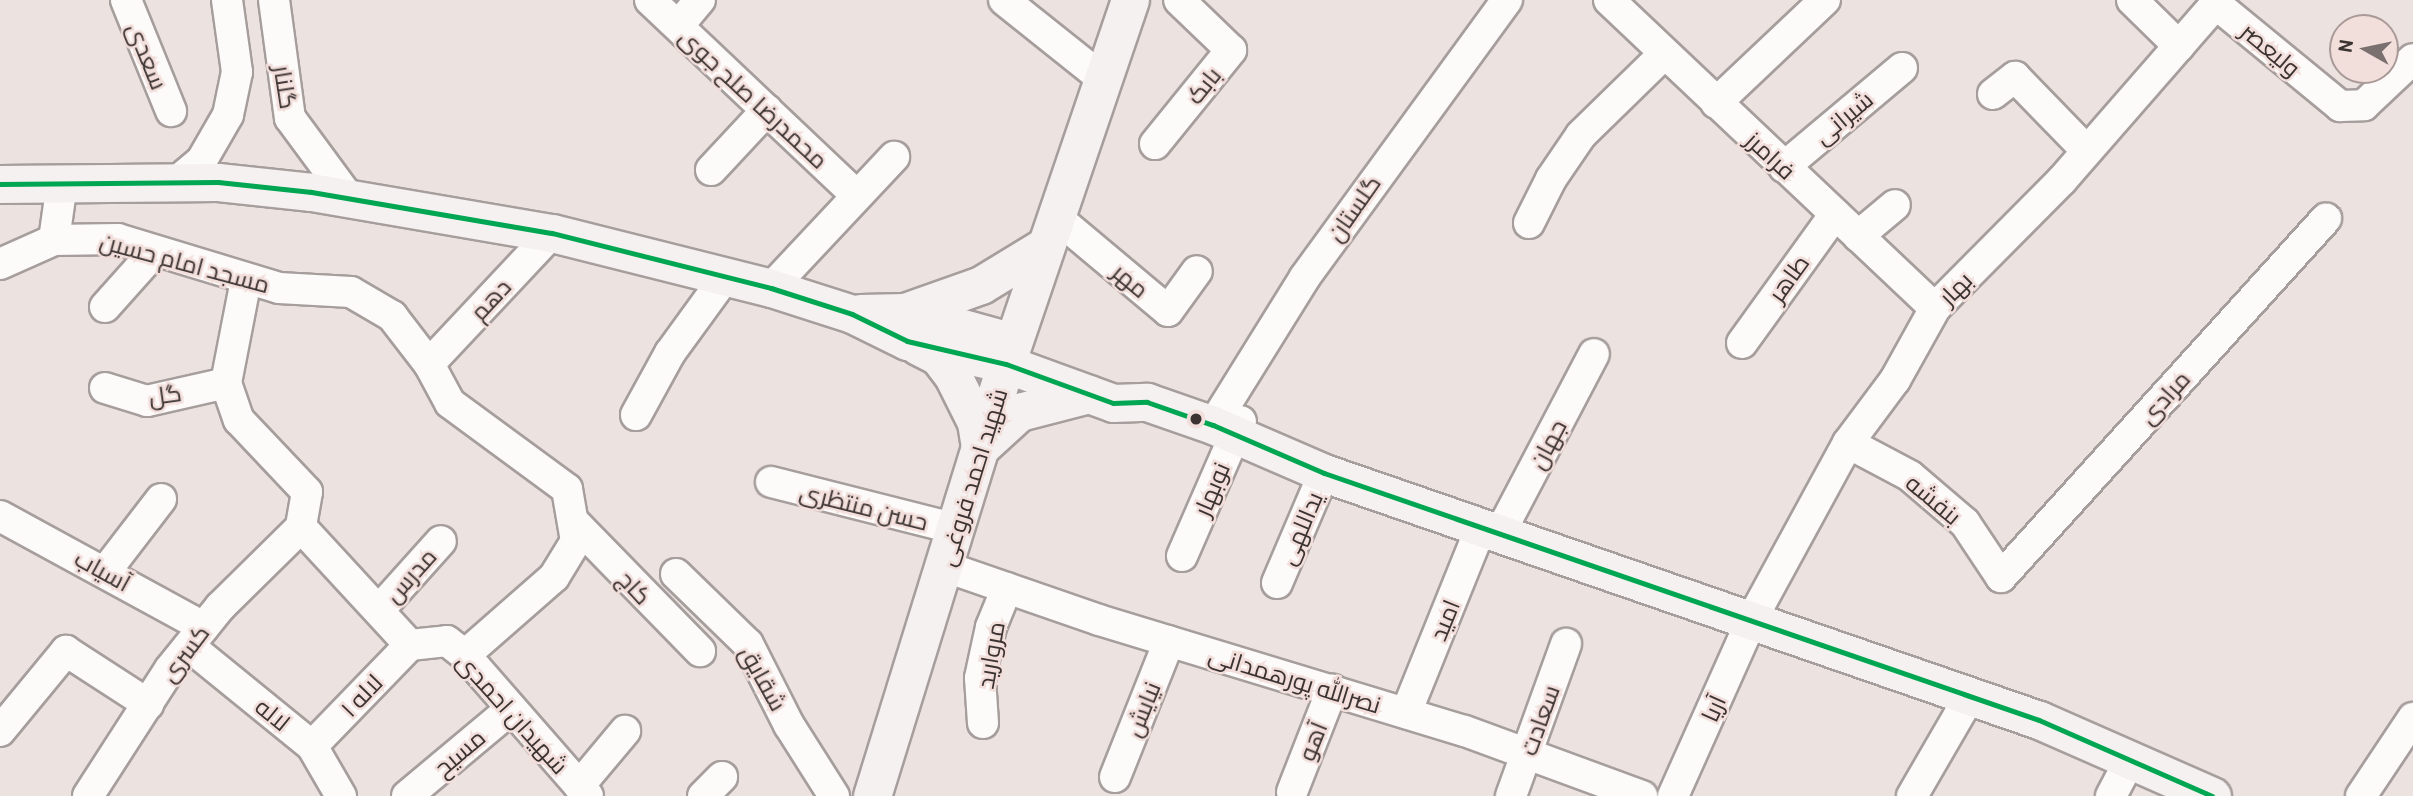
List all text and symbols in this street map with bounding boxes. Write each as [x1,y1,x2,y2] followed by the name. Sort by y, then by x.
[2329,14,2399,84] north arrow
[2235,16,2307,82] street label: ولیعصر
[122,18,174,94] street label: سعدی
[674,22,834,174] street label: محمدرضا صلح جوی
[2332,38,2357,54] text: N
[1179,61,1227,109] street label: بابک
[268,63,304,111] street label: گلنار
[1808,84,1878,150] street label: شیرانی
[1740,125,1802,185] street label: فرامرز
[1320,169,1386,247] street label: گلستان
[97,225,273,299] street label: مسجد امام حسین
[1761,249,1815,307] street label: طاهر
[1107,257,1155,303] street label: مهر
[1932,265,1978,311] street label: بهار
[464,272,516,326] street label: دهم
[2133,364,2195,430] street label: مرادی
[147,377,183,411] street label: گل
[931,385,1013,569] street label: شهید احمد فروغی
[1189,412,1203,426] unlabelled marker
[1522,414,1572,474] street label: جهان
[1187,458,1235,520] street label: نوبهار
[1900,468,1968,530] street label: بنفشه
[797,476,931,536] street label: حسن منتظری
[1272,487,1328,569] street label: یداللهی
[378,542,442,608] street label: مدرس
[70,543,136,597] street label: آسیاب
[612,564,658,610] street label: کاج
[1423,595,1465,645] street label: امید
[153,619,215,687] street label: کسری
[970,619,1010,691] street label: مروارید
[1205,639,1385,719] street label: نصرالله پورهمدانی
[734,640,794,716] street label: شقایق
[451,646,575,780] street label: شهیدان احمدی
[334,668,388,722] street label: لاله ۱
[1118,677,1166,741] street label: نیایش
[1513,681,1565,759] street label: سعادت
[1695,690,1731,726] street label: آریا
[250,692,296,736] street label: لاله
[1291,717,1333,765] street label: آهو
[427,722,491,782] street label: مسیح

